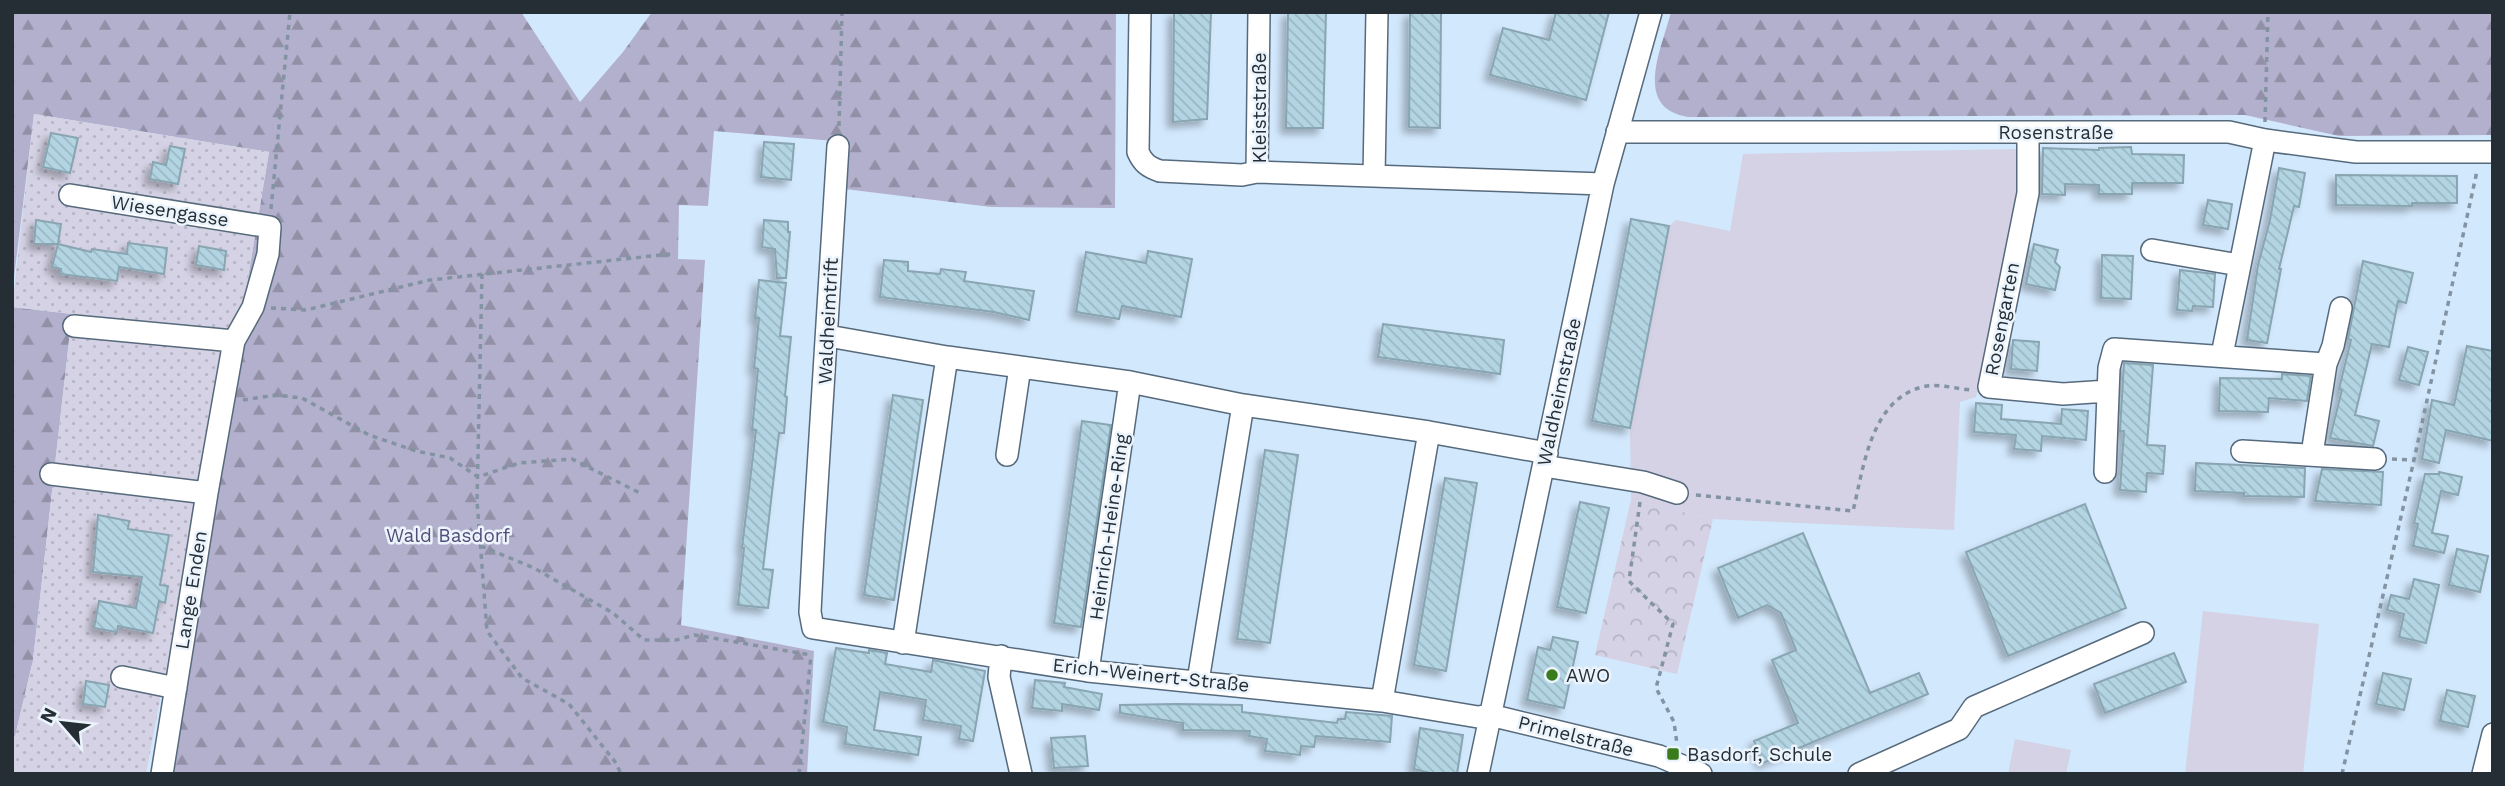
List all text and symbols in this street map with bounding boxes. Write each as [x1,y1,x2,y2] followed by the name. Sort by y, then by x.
[1248,52,1271,164] street label: Kleiststraße
[1998,121,2114,144] street label: Rosenstraße
[109,190,231,232] street label: Wiesengasse
[813,257,843,385] street label: Waldheimtrift
[1980,260,2024,378] street label: Rosengarten
[1532,316,1586,468] street label: Waldheimstraße
[1085,431,1134,622] street label: Heinrich-Heine-Ring
[386,524,511,547] park label: Wald Basdorf
[170,529,212,651] street label: Lange Enden
[1051,653,1251,697] street label: Erich-Weinert-Straße
[1566,664,1610,687] place label: AWO
[1544,667,1560,683] marker: AWO
[28,688,98,758] north arrow
[35,704,62,727] text: N
[1516,711,1636,761] street label: Primelstraße
[1687,743,1832,766] place label: Basdorf, Schule
[1665,746,1681,762] marker: Basdorf, Schule

